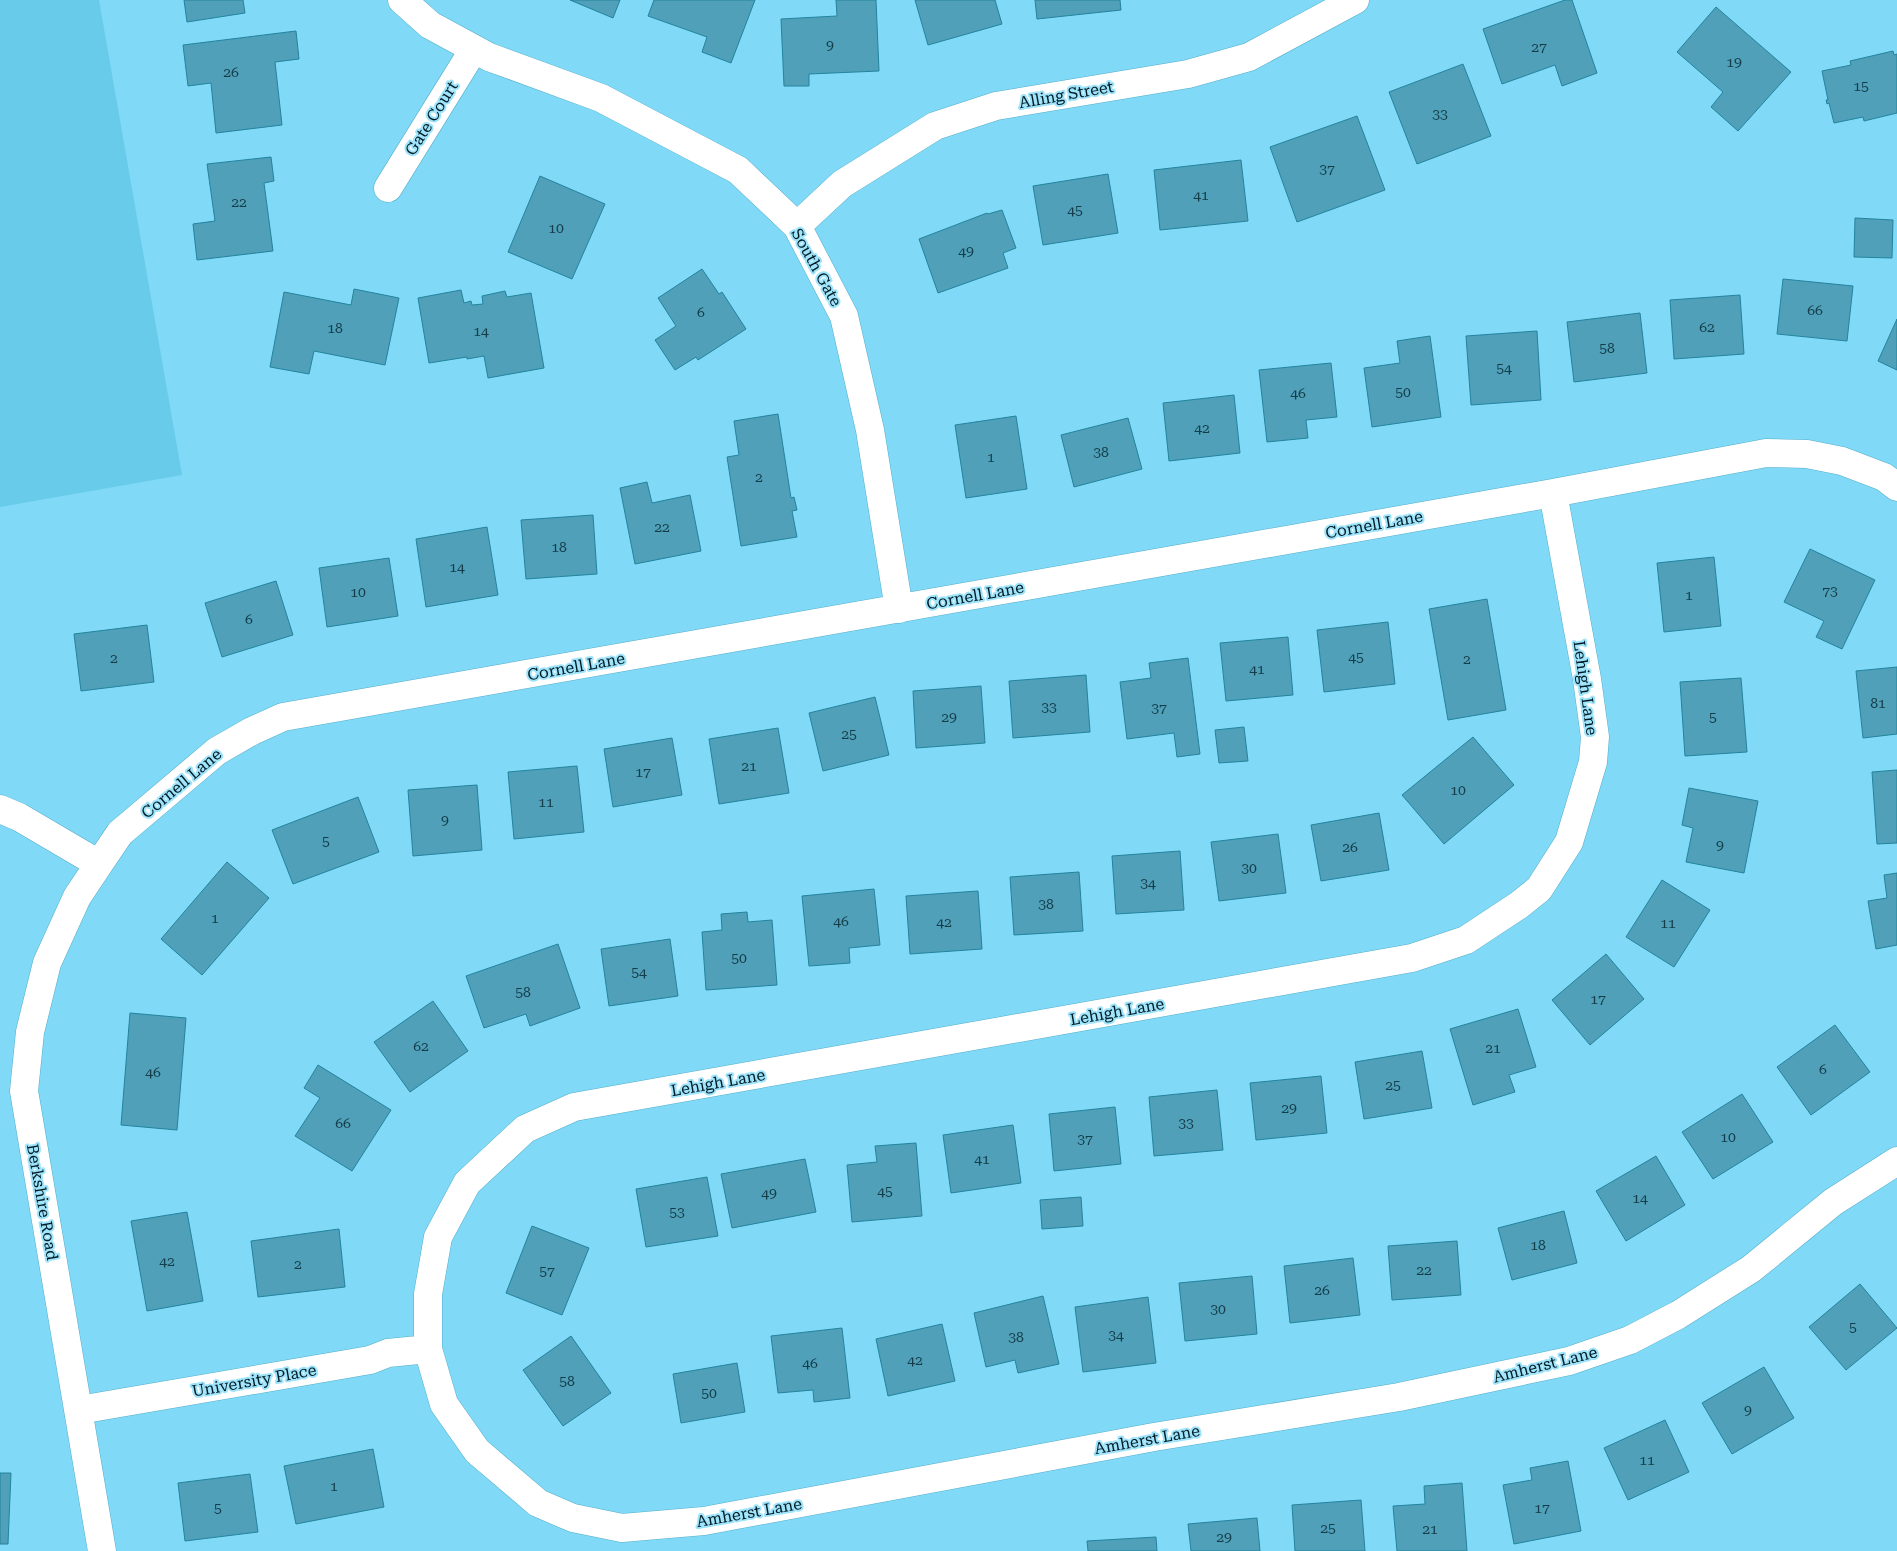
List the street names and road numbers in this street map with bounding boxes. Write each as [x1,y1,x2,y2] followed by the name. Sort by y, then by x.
[1017,77,1115,112] street label: Alling Street
[401,78,462,159] street label: Gate Court
[787,225,846,310] street label: South Gate
[1324,507,1425,542] street label: Cornell Lane
[925,578,1026,613] street label: Cornell Lane
[1569,640,1602,737] street label: Lehigh Lane
[526,649,627,684] street label: Cornell Lane
[137,744,225,822] street label: Cornell Lane
[1068,994,1166,1029] street label: Lehigh Lane
[669,1065,767,1100] street label: Lehigh Lane
[23,1142,62,1262] street label: Berkshire Road
[1491,1342,1599,1387] street label: Amherst Lane
[190,1360,318,1401] street label: University Place
[1093,1421,1201,1458] street label: Amherst Lane
[695,1494,803,1531] street label: Amherst Lane

